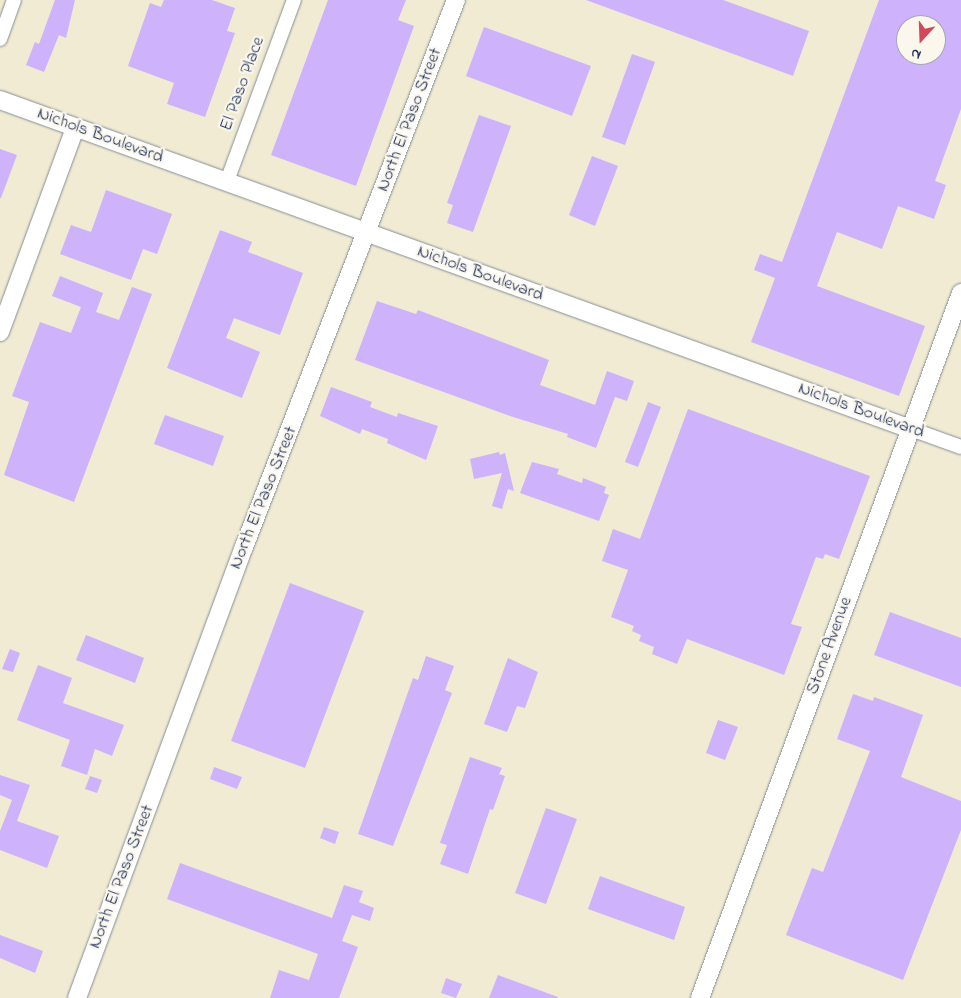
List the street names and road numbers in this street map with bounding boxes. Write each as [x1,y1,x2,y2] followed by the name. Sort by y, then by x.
[216,34,270,134] street label: El Paso Place
[373,45,447,195] street label: North El Paso Street
[34,103,166,169] street label: Nichols Boulevard
[414,241,546,307] street label: Nichols Boulevard
[795,378,927,444] street label: Nichols Boulevard
[226,423,302,573] street label: North El Paso Street
[802,594,858,698] street label: Stone Avenue
[85,802,159,952] street label: North El Paso Street

